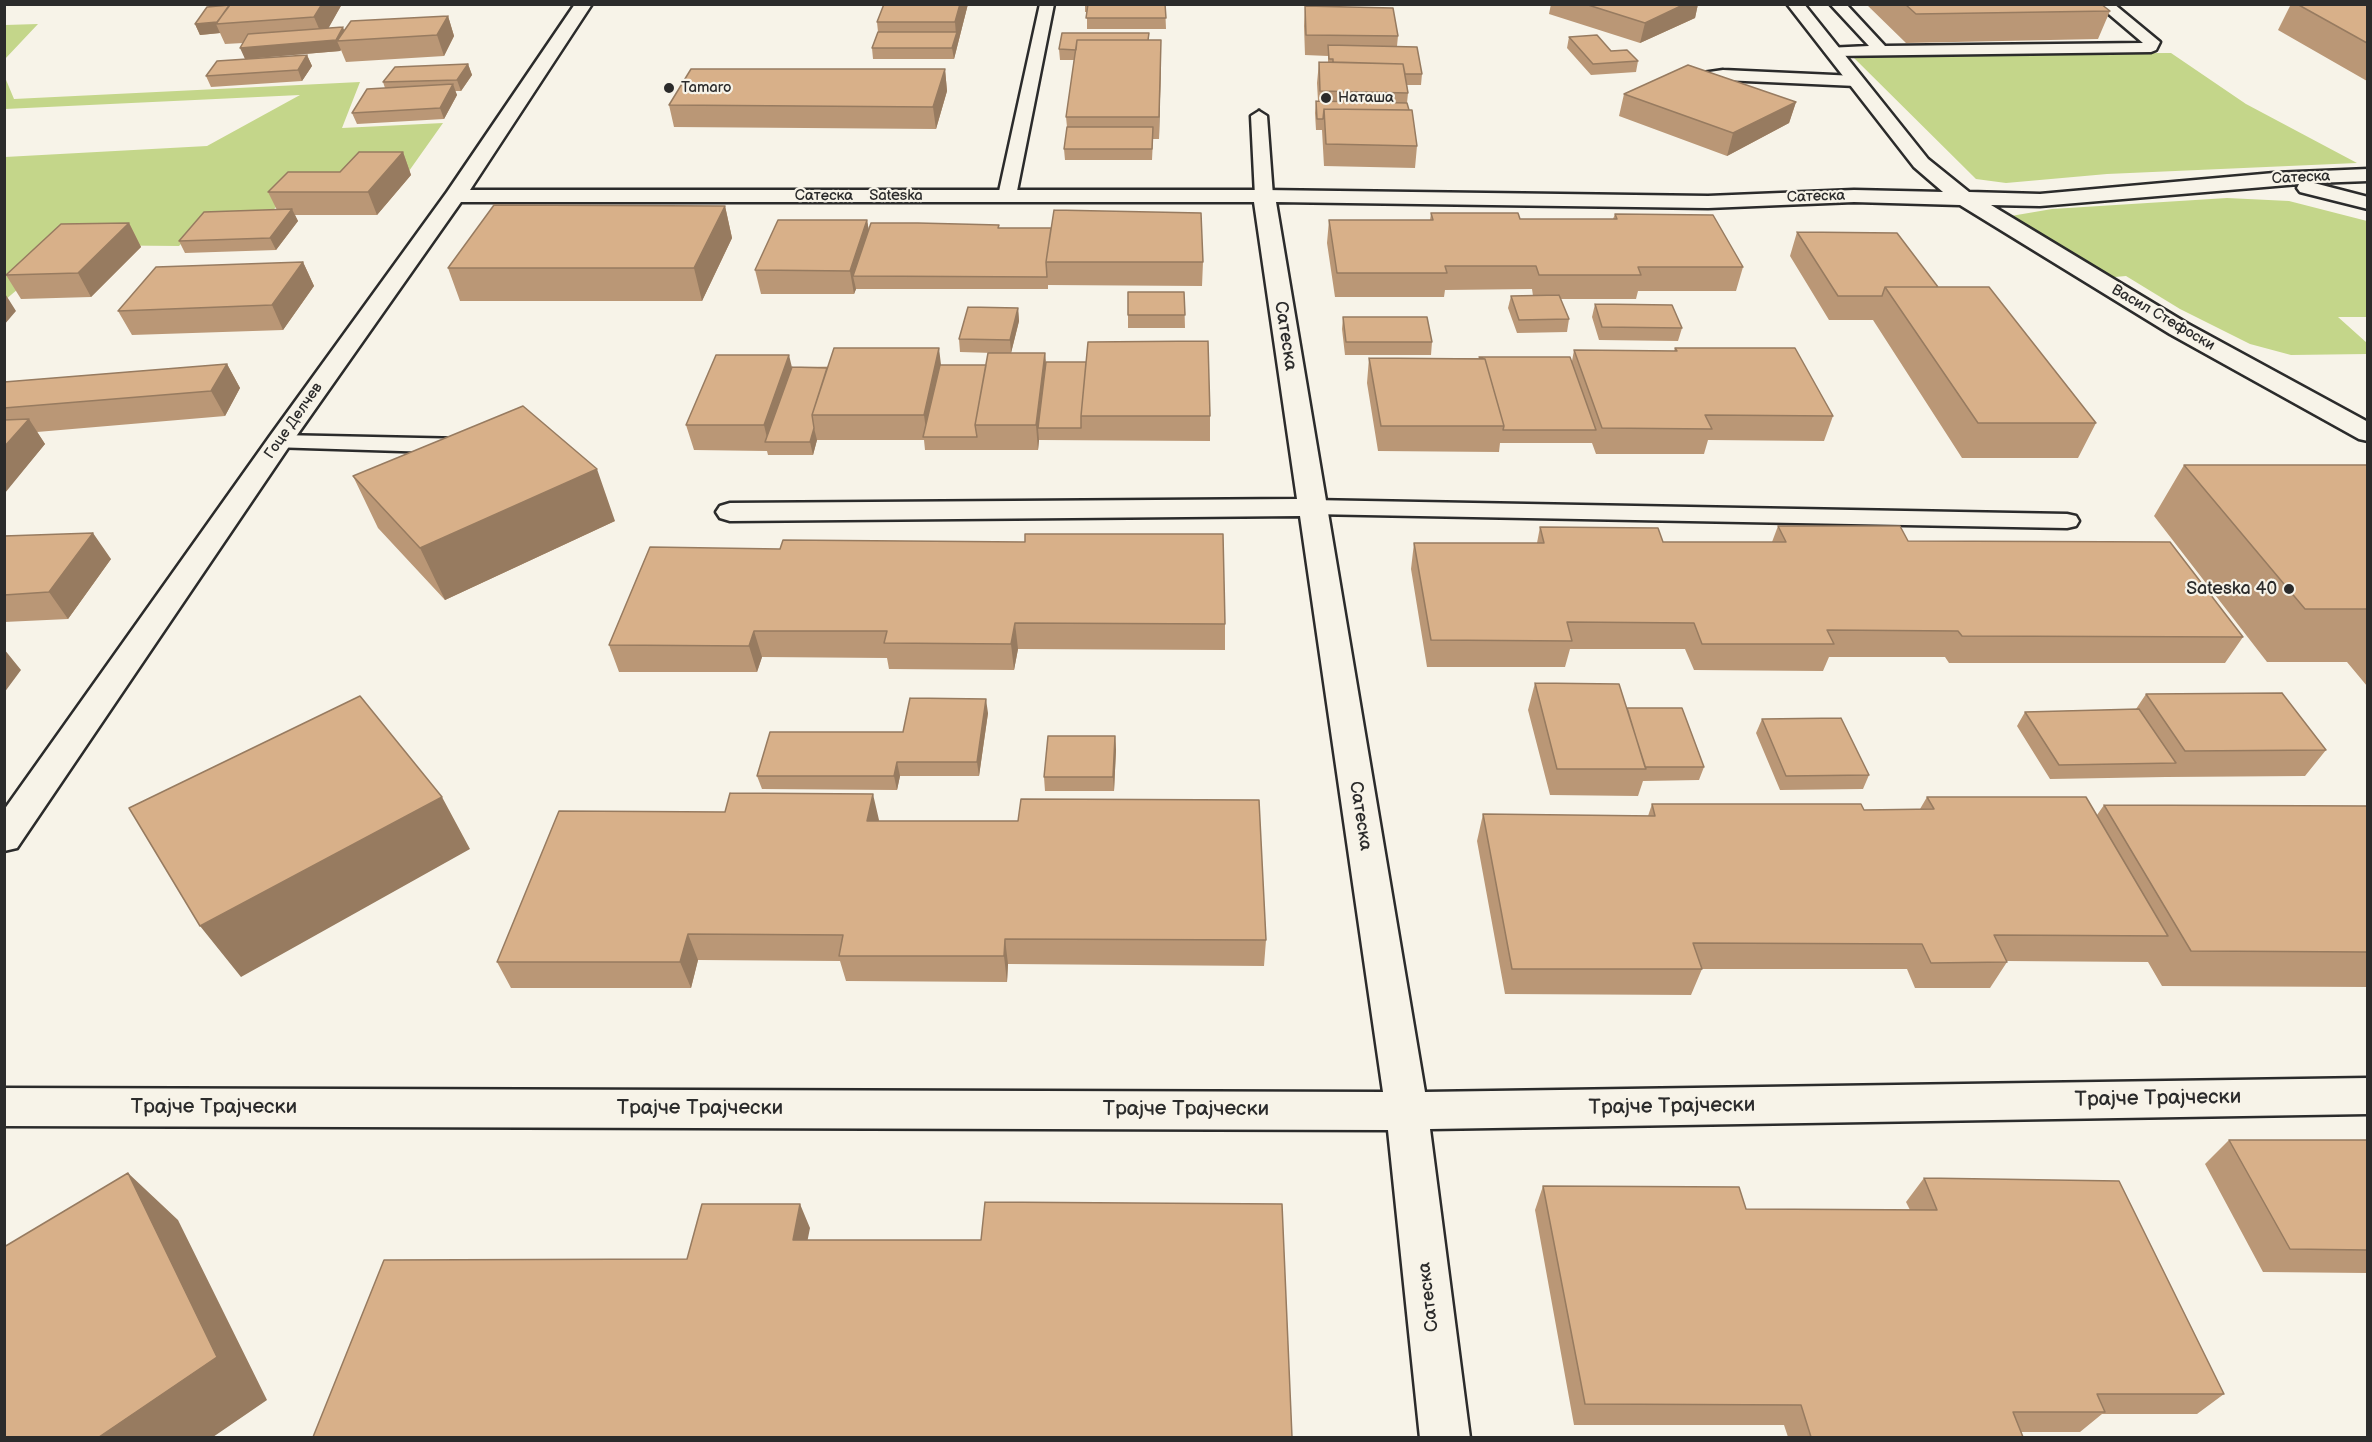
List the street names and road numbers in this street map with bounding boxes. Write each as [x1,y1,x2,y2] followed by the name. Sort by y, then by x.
[2271,167,2331,189] street label: Сатеска
[795,187,853,205] street label: Сатеска
[869,187,923,205] street label: Sateska
[1787,187,1845,207] street label: Сатеска
[2108,281,2218,355] street label: Васил Стефоски
[1269,300,1301,372] street label: Сатеска
[261,379,327,463] street label: Гоце Делчев
[1344,780,1376,852] street label: Сатеска
[2075,1085,2241,1113] street label: Трајче Трајчески
[1589,1093,1755,1121] street label: Трајче Трајчески
[131,1095,297,1121] street label: Трајче Трајчески
[617,1096,783,1122] street label: Трајче Трајчески
[1103,1097,1269,1123] street label: Трајче Трајчески
[1414,1261,1444,1333] street label: Сатеска

